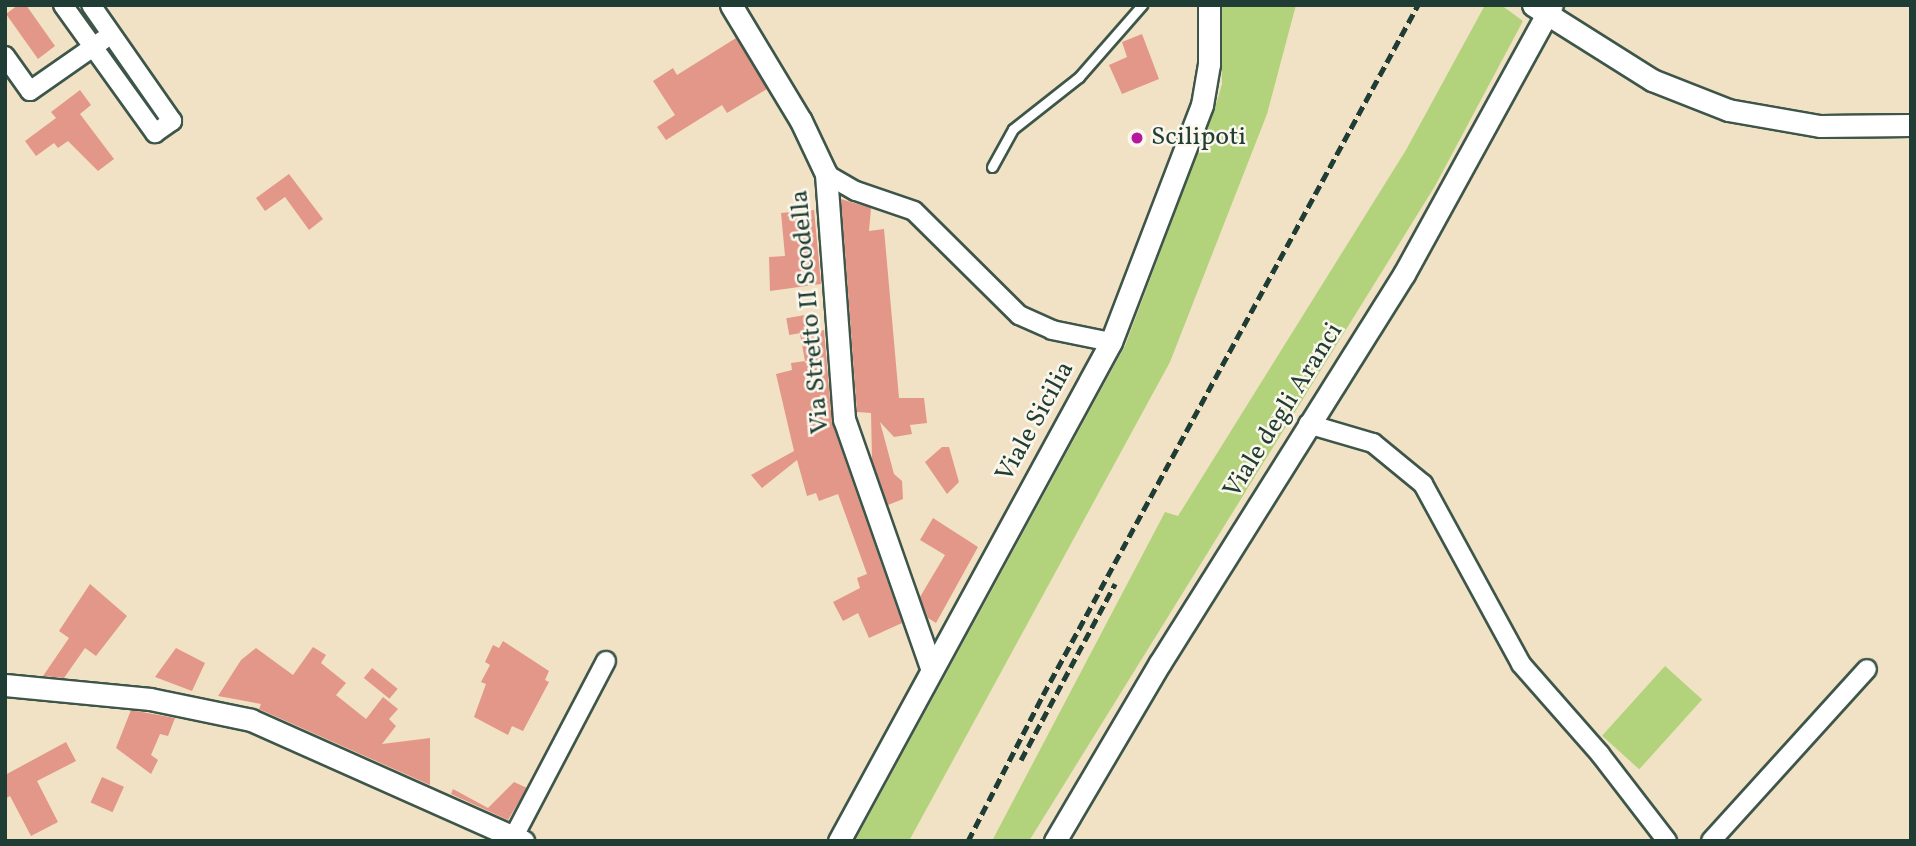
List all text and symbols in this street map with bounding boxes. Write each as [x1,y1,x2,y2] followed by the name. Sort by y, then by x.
[1151,122,1246,154] place label: Scilipoti
[1129,130,1145,146] marker: Scilipoti
[785,189,837,435] street label: Via Stretto II Scodella
[1218,318,1350,504] street label: Viale degli Aranci
[990,356,1082,488] street label: Viale Sicilia

